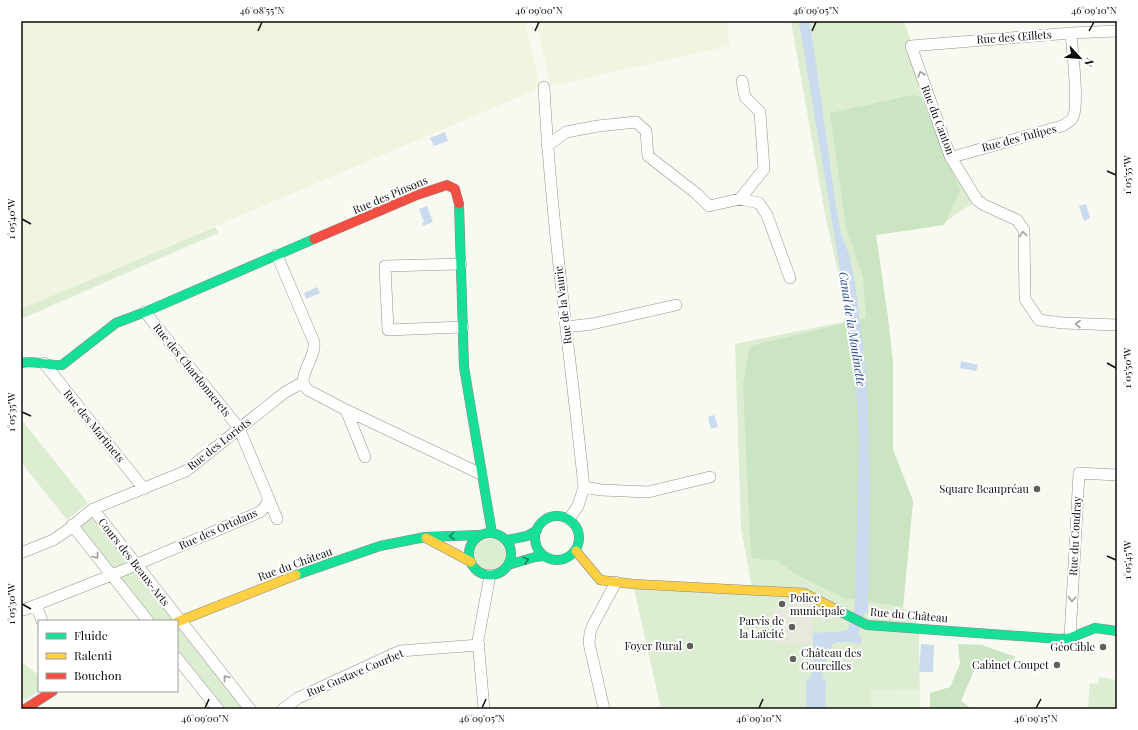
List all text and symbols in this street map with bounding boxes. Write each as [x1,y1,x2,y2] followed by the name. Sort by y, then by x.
[240,3,284,17] text: 46°08'55"N
[515,3,563,17] text: 46°09'00"N
[793,3,839,17] text: 46°09'05"N
[1071,3,1117,17] text: 46°09'10"N
[976,26,1052,47] street label: Rue des Œillets
[1060,38,1100,78] north arrow
[1081,56,1098,70] text: N
[917,70,926,77] one-way arrow
[918,83,959,157] street label: Rue du Canton
[980,120,1058,155] street label: Rue des Tulipes
[1120,155,1134,194] text: 1°05'55"W
[350,172,430,217] street label: Rue des Pinsons
[4,198,18,239] text: 1°05'40"W
[1019,231,1028,238] one-way arrow
[550,265,575,345] street label: Rue de la Vaurie
[836,270,870,387] water label: Canal de la Moulinette
[150,320,235,419] street label: Rue des Chardonnerets
[1075,320,1081,328] one-way arrow
[1120,347,1134,388] text: 1°05'50"W
[60,386,128,465] street label: Rue des Martinets
[4,391,18,432] text: 1°05'35"W
[184,414,254,473] street label: Rue des Loriots
[939,481,1030,496] place label: Square Beaupréau
[1032,484,1042,494] marker: Square Beaupréau
[1065,495,1084,576] street label: Rue du Coudray
[176,504,259,553] street label: Rue des Ortolans
[95,515,174,609] street label: Cours des Beaux-Arts
[449,532,455,541] one-way arrow
[1120,540,1134,579] text: 1°05'45"W
[256,543,335,584] street label: Rue du Château
[92,551,99,558] one-way arrow
[522,556,529,565] one-way arrow
[4,583,18,625] text: 1°05'30"W
[790,590,845,618] place label: Police municipale
[1067,596,1076,602] one-way arrow
[777,599,787,609] marker: Police municipale
[869,604,949,625] street label: Rue du Château
[739,613,784,641] place label: Parvis de la Laïcité
[38,620,178,692] legend
[787,622,797,632] marker: Parvis de la Laïcité
[74,627,108,643] text: Fluide
[625,638,682,653] place label: Foyer Rural
[1050,639,1095,654] place label: GéoCible
[685,641,695,651] marker: Foyer Rural
[1098,642,1108,652] marker: GéoCible
[304,645,406,700] street label: Rue Gustave Courbet
[801,645,862,673] place label: Château des Coureilles
[74,647,113,663] text: Ralenti
[788,654,798,664] marker: Château des Coureilles
[972,657,1049,672] place label: Cabinet Coupet
[1052,660,1062,670] marker: Cabinet Coupet
[74,667,122,683] text: Bouchon
[224,676,231,683] one-way arrow
[181,711,229,725] text: 46°09'00"N
[459,711,505,725] text: 46°09'05"N
[736,711,782,725] text: 46°09'10"N
[1014,711,1058,725] text: 46°09'15"N

